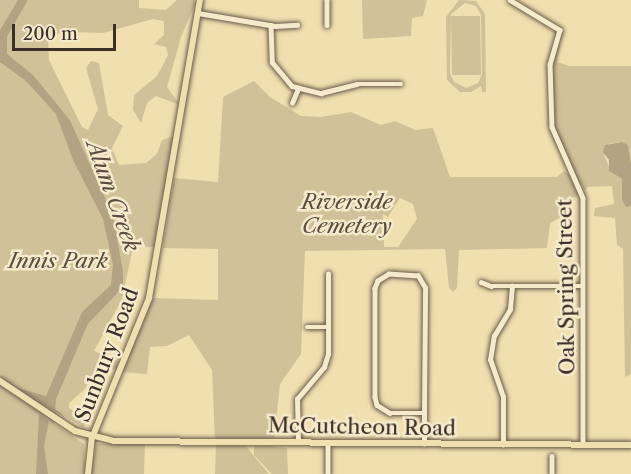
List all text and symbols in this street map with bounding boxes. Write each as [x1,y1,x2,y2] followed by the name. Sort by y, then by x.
[15,12,118,50] scale bar
[23,23,78,45] text: 200 m
[81,137,145,255] water label: Alum Creek
[302,189,392,239] park label: Riverside Cemetery
[552,199,580,375] street label: Oak Spring Street
[8,248,108,274] park label: Innis Park
[70,284,144,426] street label: Sunbury Road
[268,413,456,441] street label: McCutcheon Road

